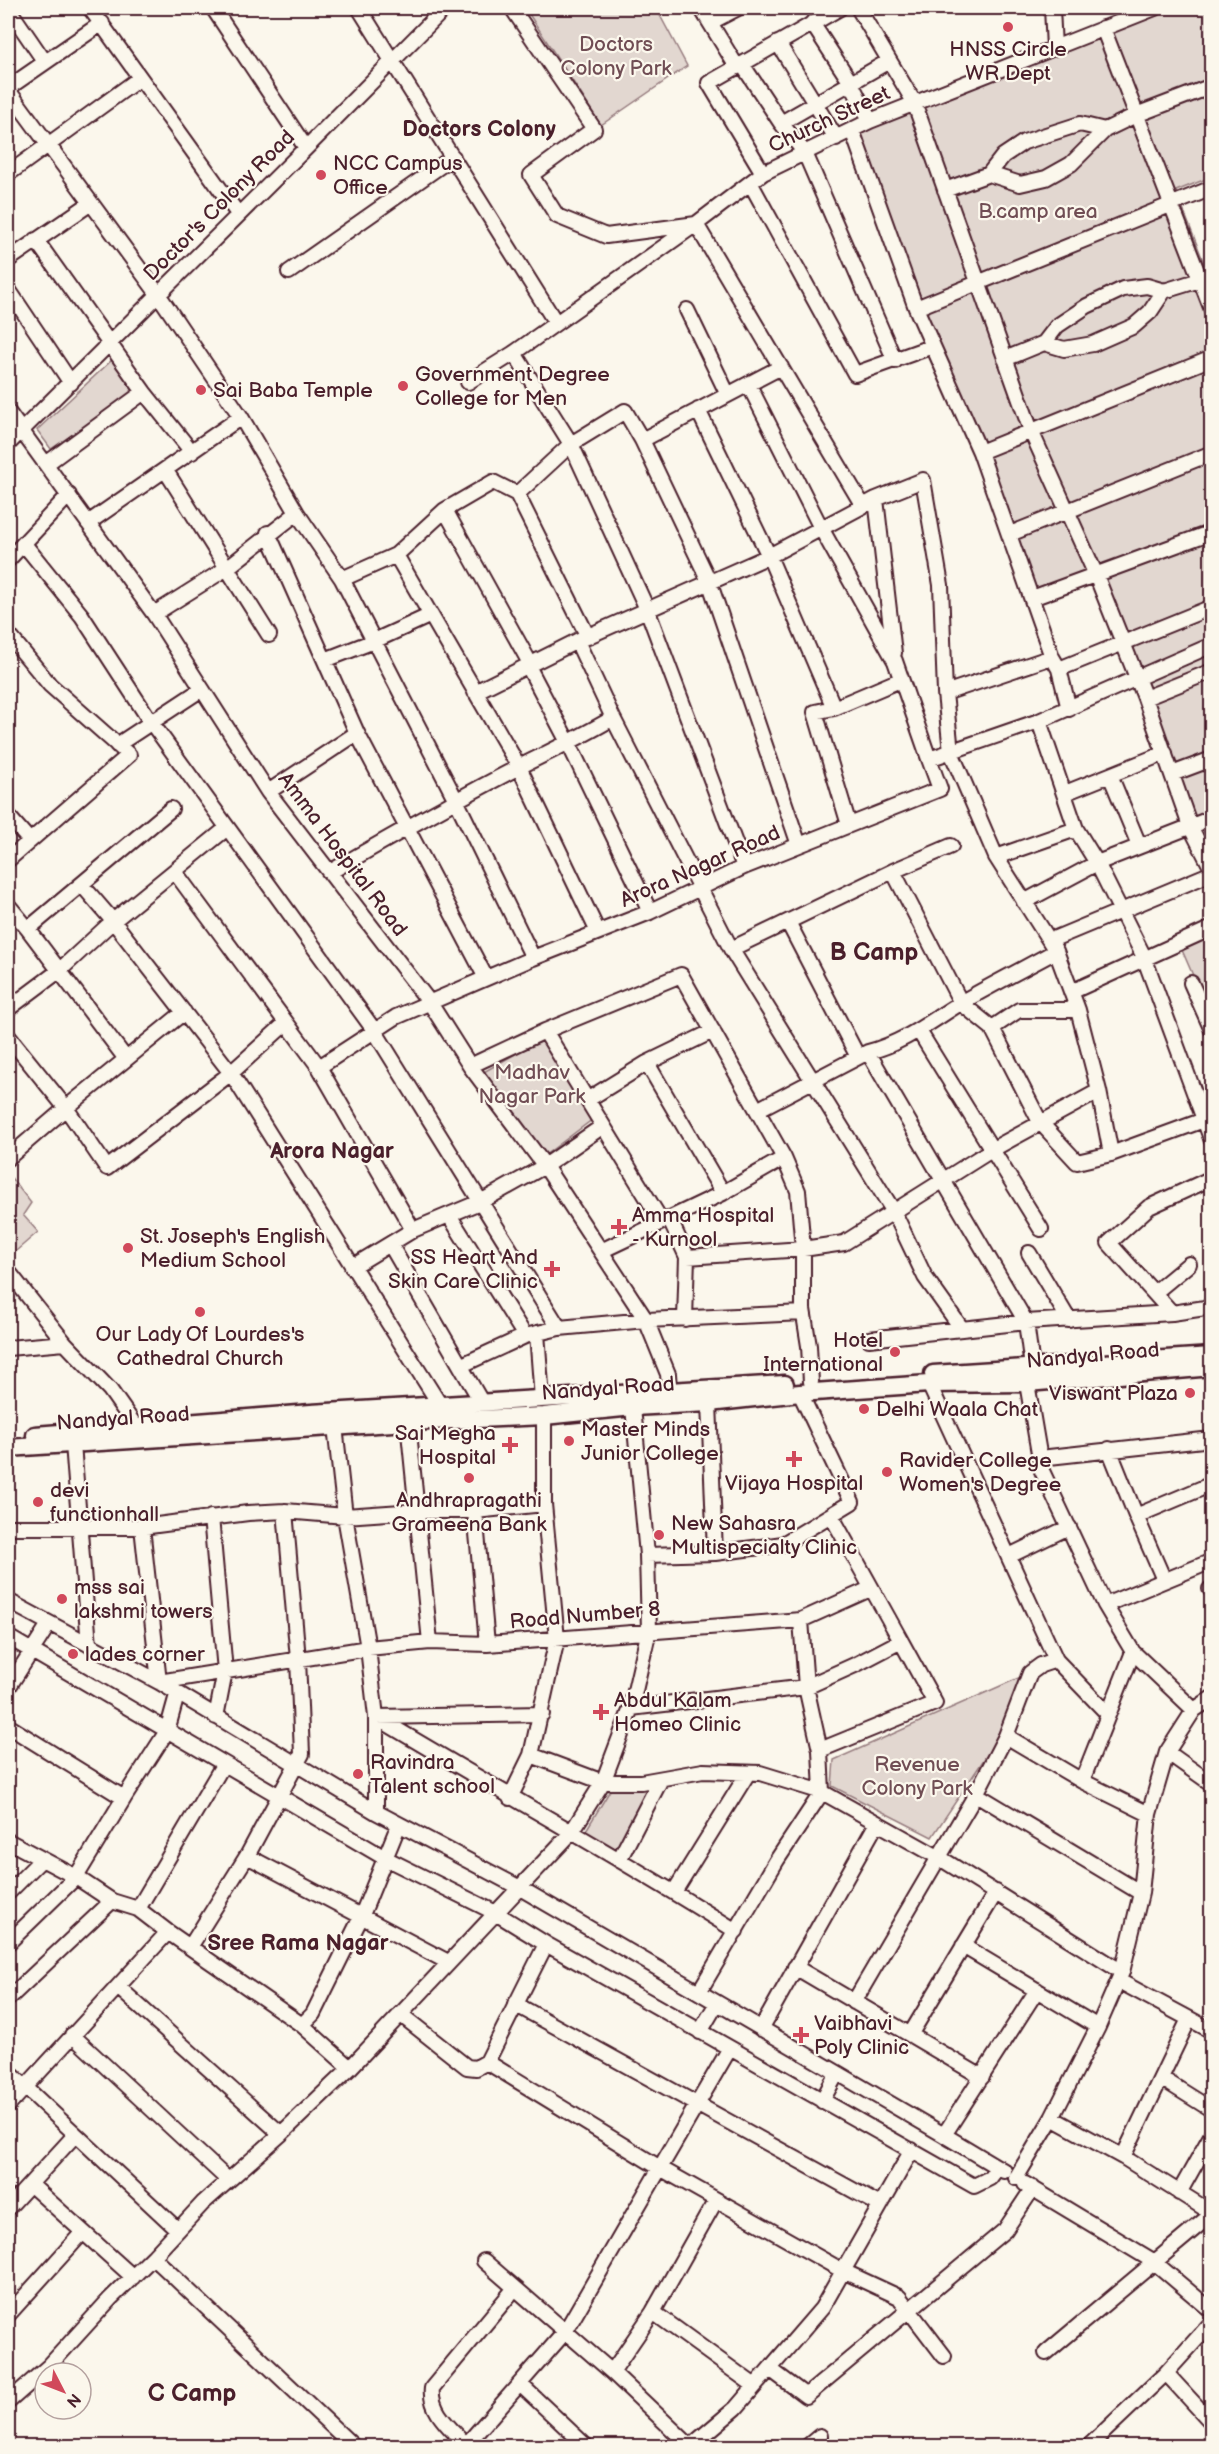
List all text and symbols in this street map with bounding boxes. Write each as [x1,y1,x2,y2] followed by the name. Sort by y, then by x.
[1001,20,1015,34] marker: HNSS Circle WR Dept
[560,32,672,81] park label: Doctors Colony Park
[949,37,1067,86] place label: HNSS Circle WR Dept
[765,80,894,158] street label: Church Street
[402,116,556,143] district label: Doctors Colony
[139,125,300,286] street label: Doctor's Colony Road
[333,151,463,200] place label: NCC Campus Office
[314,168,328,182] marker: NCC Campus Office
[978,199,1098,224] park label: B.camp area
[415,362,610,411] place label: Government Degree College for Men
[213,378,373,403] place label: Sai Baba Temple
[396,379,410,393] marker: Government Degree College for Men
[194,383,208,397] marker: Sai Baba Temple
[273,767,412,941] street label: Amma Hospital Road
[616,820,784,913] street label: Arora Nagar Road
[830,938,918,967] district label: B Camp
[478,1060,586,1109] park label: Madhav Nagar Park
[269,1138,394,1165] district label: Arora Nagar
[632,1203,774,1252] place label: Amma Hospital - Kurnool
[610,1218,628,1236] marker: Amma Hospital - Kurnool
[140,1224,325,1273] place label: St. Joseph's English Medium School
[121,1241,135,1255] marker: St. Joseph's English Medium School
[388,1245,538,1294] place label: SS Heart And Skin Care Clinic
[543,1260,561,1278] marker: SS Heart And Skin Care Clinic
[193,1305,207,1319] marker: Our Lady Of Lourdes's Cathedral Church
[96,1322,304,1371] place label: Our Lady Of Lourdes's Cathedral Church
[763,1328,883,1377] place label: Hotel International
[1025,1337,1161,1374] street label: Nandyal Road
[888,1345,902,1359] marker: Hotel International
[541,1371,675,1406] street label: Nandyal Road
[1049,1381,1178,1406] place label: Viswant Plaza
[1183,1386,1197,1400] marker: Viswant Plaza
[876,1397,1039,1422] place label: Delhi Waala Chat
[56,1401,190,1436] street label: Nandyal Road
[857,1402,871,1416] marker: Delhi Waala Chat
[581,1417,719,1466] place label: Master Minds Junior College
[395,1421,496,1470] place label: Sai Megha Hospital
[562,1434,576,1448] marker: Master Minds Junior College
[501,1436,519,1454] marker: Sai Megha Hospital
[899,1448,1061,1497] place label: Ravider College Women's Degree
[785,1450,803,1468] marker: Vijaya Hospital
[880,1465,894,1479] marker: Ravider College Women's Degree
[462,1471,476,1485] marker: Andhrapragathi Grameena Bank
[725,1471,863,1496] place label: Vijaya Hospital
[50,1478,159,1527] place label: devi functionhall
[392,1488,547,1537] place label: Andhrapragathi Grameena Bank
[31,1495,45,1509] marker: devi functionhall
[671,1511,857,1560] place label: New Sahasra Multispecialty Clinic
[652,1528,666,1542] marker: New Sahasra Multispecialty Clinic
[74,1575,213,1624] place label: mss sai lakshmi towers
[55,1592,69,1606] marker: mss sai lakshmi towers
[509,1596,661,1635] street label: Road Number 8
[85,1642,205,1667] place label: lades corner
[66,1647,80,1661] marker: lades corner
[614,1688,741,1737] place label: Abdul Kalam Homeo Clinic
[592,1703,610,1721] marker: Abdul Kalam Homeo Clinic
[370,1750,495,1799] place label: Ravindra Talent school
[861,1752,973,1801] park label: Revenue Colony Park
[351,1767,365,1781] marker: Ravindra Talent school
[208,1930,389,1957] district label: Sree Rama Nagar
[814,2011,909,2060] place label: Vaibhavi Poly Clinic
[792,2026,810,2044] marker: Vaibhavi Poly Clinic
[33,2361,93,2421] north arrow
[148,2379,237,2408] district label: C Camp
[62,2389,84,2411] text: N

